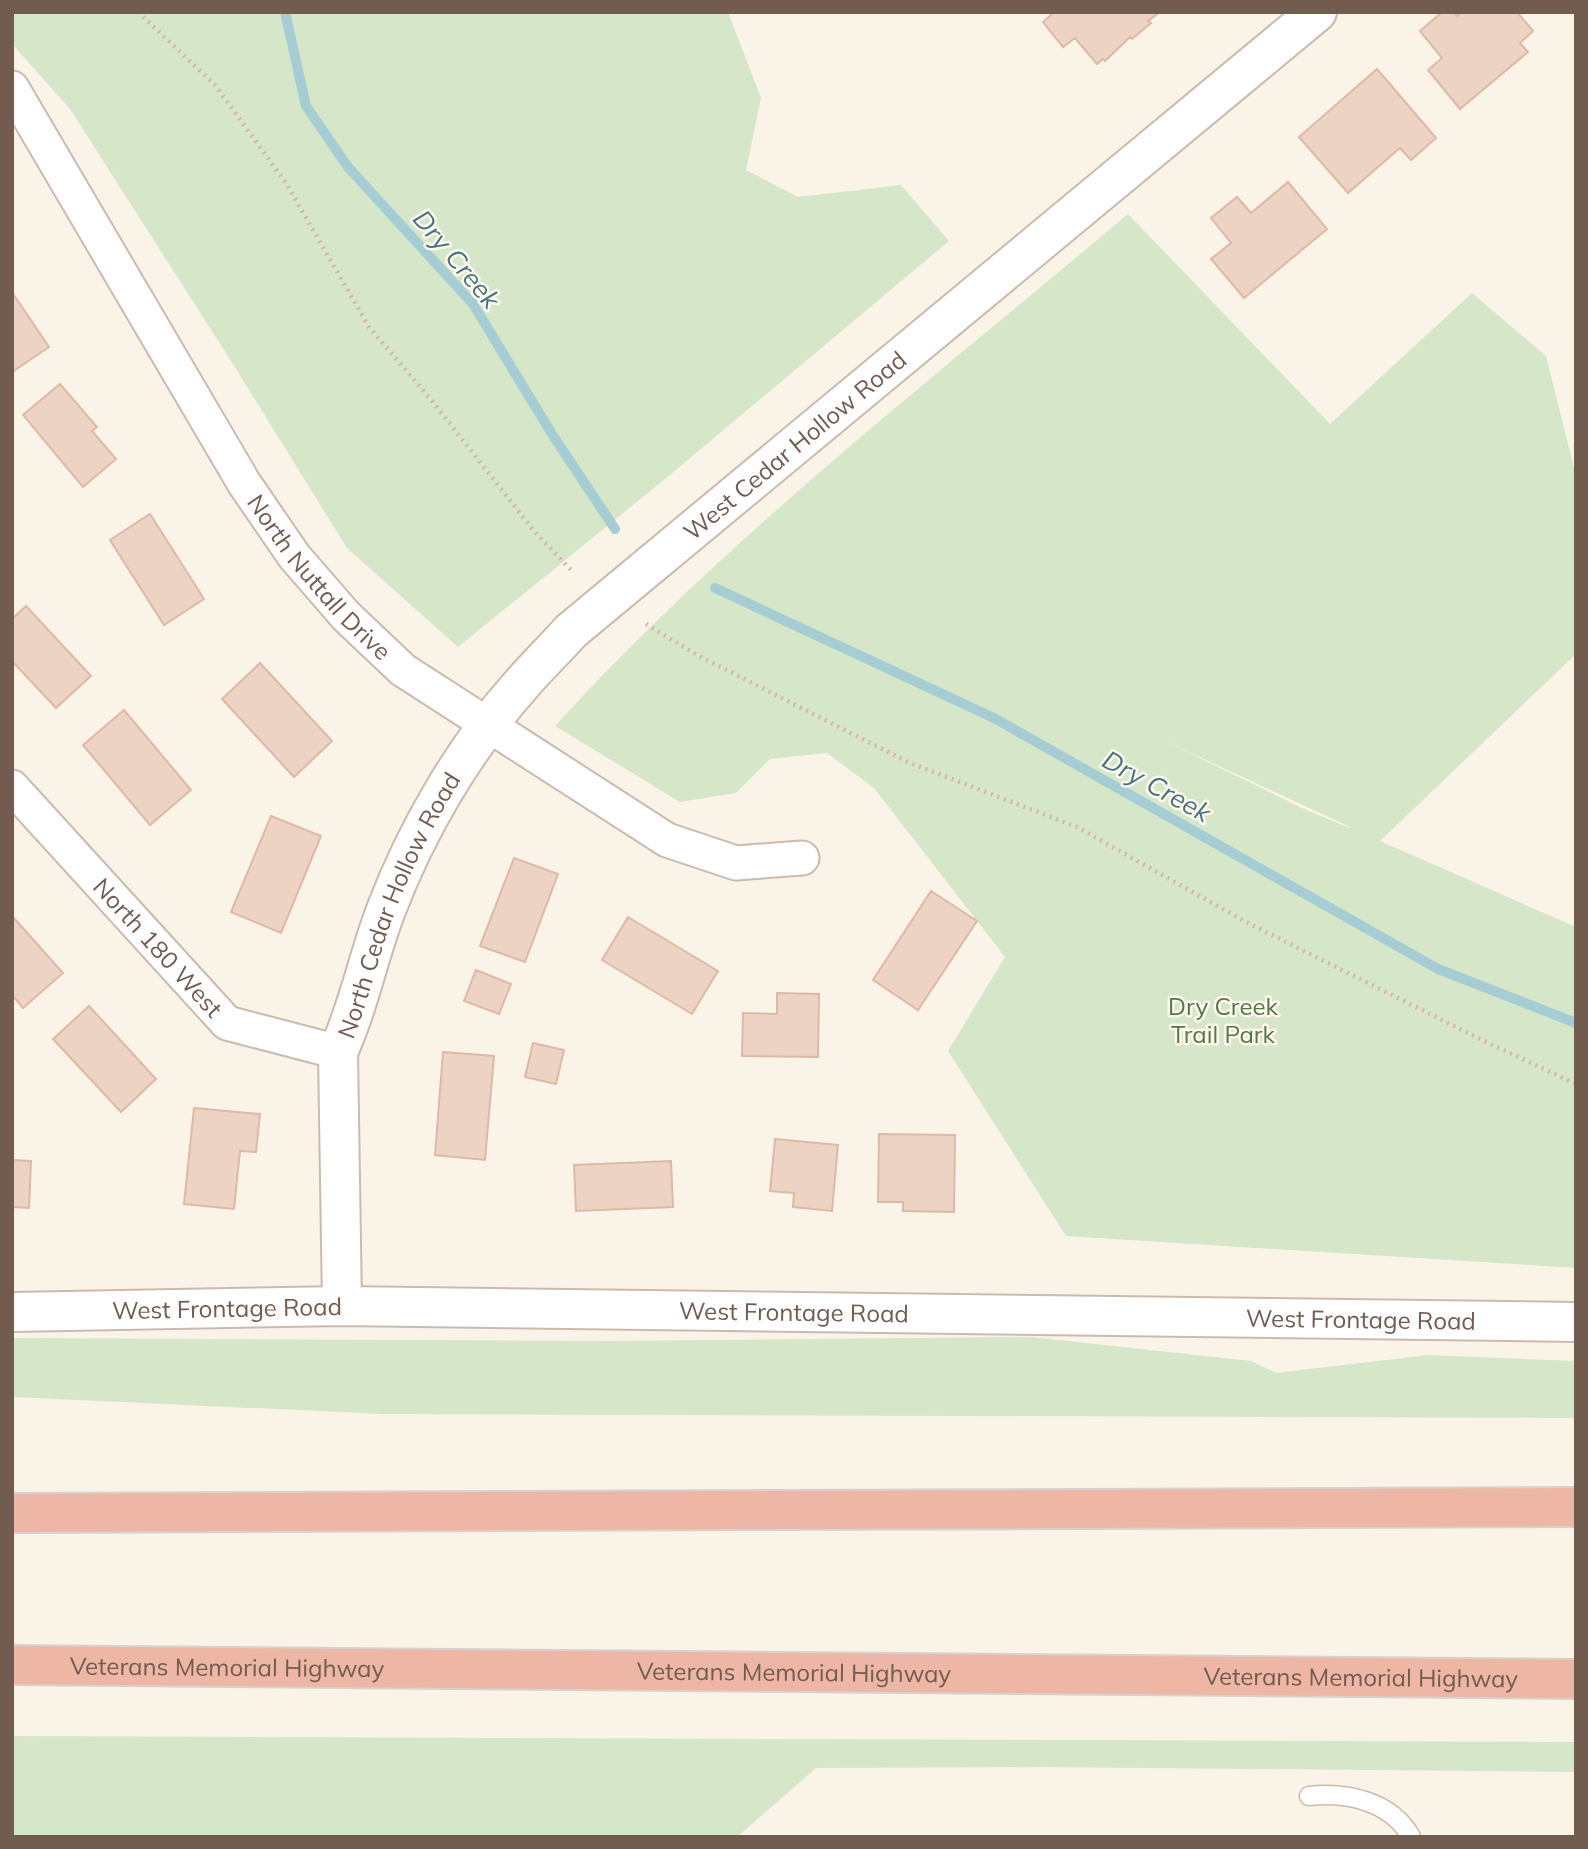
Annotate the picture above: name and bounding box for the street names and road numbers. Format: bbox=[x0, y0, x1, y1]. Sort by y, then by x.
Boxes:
street label: West Cedar Hollow Road bbox=[677, 344, 912, 546]
street label: North Nuttall Drive bbox=[241, 488, 398, 666]
street label: North Cedar Hollow Road bbox=[330, 767, 466, 1042]
street label: North 180 West bbox=[87, 872, 229, 1023]
street label: West Frontage Road bbox=[112, 1291, 342, 1325]
street label: West Frontage Road bbox=[679, 1295, 909, 1328]
street label: West Frontage Road bbox=[1246, 1303, 1476, 1336]
street label: Veterans Memorial Highway bbox=[70, 1651, 385, 1683]
street label: Veterans Memorial Highway bbox=[637, 1656, 952, 1688]
street label: Veterans Memorial Highway bbox=[1204, 1661, 1519, 1693]

